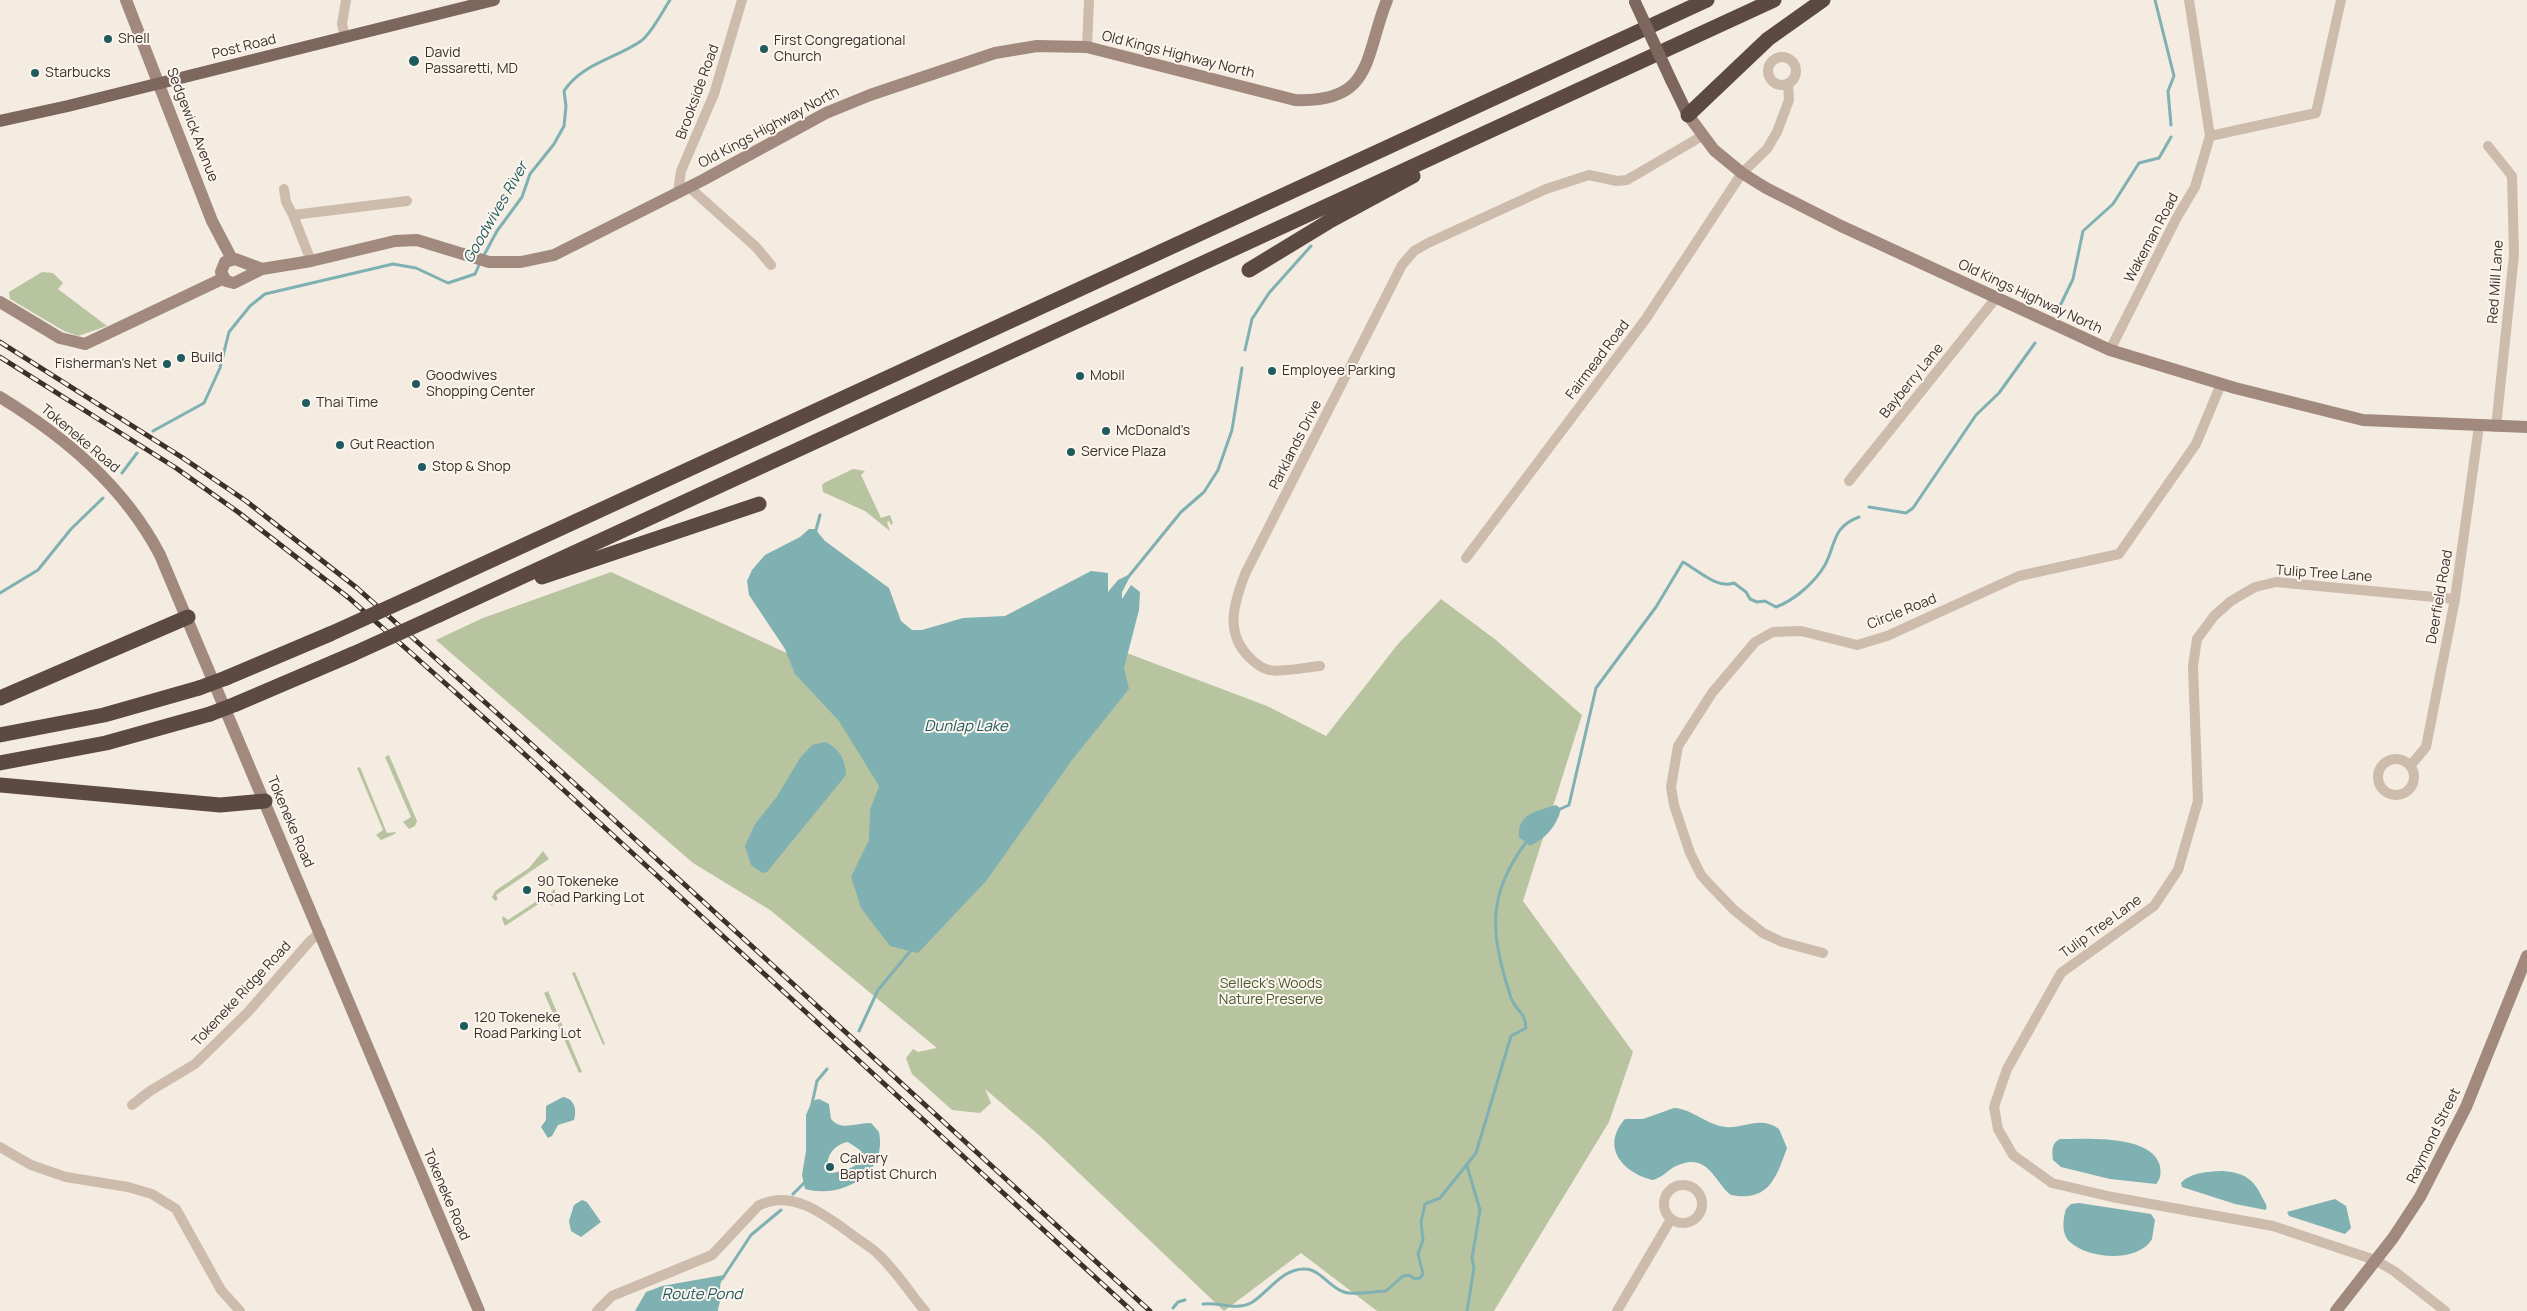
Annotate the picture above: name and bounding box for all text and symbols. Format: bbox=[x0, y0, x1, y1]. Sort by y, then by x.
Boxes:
street label: Old Kings Highway North bbox=[1100, 28, 1256, 82]
place label: Shell bbox=[118, 31, 150, 47]
street label: Post Road bbox=[210, 31, 278, 63]
marker: Shell bbox=[102, 33, 114, 45]
place label: First Congregational Church bbox=[774, 33, 905, 65]
street label: Brookside Road bbox=[673, 42, 723, 142]
marker: First Congregational Church bbox=[758, 43, 770, 55]
place label: David Passaretti, MD bbox=[425, 45, 518, 78]
marker: David Passaretti, MD bbox=[407, 54, 421, 68]
place label: Starbucks bbox=[45, 65, 111, 81]
street label: Sedgewick Avenue bbox=[163, 66, 221, 184]
marker: Starbucks bbox=[29, 67, 41, 79]
street label: Old Kings Highway North bbox=[696, 84, 842, 172]
water label: Goodwives River bbox=[460, 159, 532, 267]
street label: Wakeman Road bbox=[2121, 190, 2183, 286]
street label: Red Mill Lane bbox=[2485, 240, 2507, 324]
street label: Old Kings Highway North bbox=[1955, 256, 2105, 338]
street label: Fairmead Road bbox=[1563, 317, 1633, 403]
street label: Bayberry Lane bbox=[1877, 340, 1947, 422]
place label: Build bbox=[191, 350, 223, 366]
marker: Build bbox=[175, 352, 187, 364]
place label: Fisherman's Net bbox=[55, 356, 157, 372]
marker: Fisherman's Net bbox=[161, 358, 173, 370]
place label: Employee Parking bbox=[1282, 363, 1395, 379]
marker: Employee Parking bbox=[1266, 365, 1278, 377]
place label: Goodwives Shopping Center bbox=[426, 368, 535, 401]
place label: Mobil bbox=[1090, 368, 1125, 384]
marker: Mobil bbox=[1074, 370, 1086, 382]
marker: Goodwives Shopping Center bbox=[410, 378, 422, 390]
place label: Thai Time bbox=[316, 395, 378, 411]
marker: Thai Time bbox=[300, 397, 312, 409]
street label: Parklands Drive bbox=[1266, 397, 1326, 493]
street label: Tokeneke Road bbox=[37, 401, 123, 477]
place label: McDonald's bbox=[1116, 423, 1190, 439]
marker: McDonald's bbox=[1100, 425, 1112, 437]
place label: Gut Reaction bbox=[350, 437, 434, 453]
marker: Gut Reaction bbox=[334, 439, 346, 451]
place label: Service Plaza bbox=[1081, 444, 1166, 460]
marker: Service Plaza bbox=[1065, 446, 1077, 458]
place label: Stop & Shop bbox=[432, 459, 511, 475]
marker: Stop & Shop bbox=[416, 461, 428, 473]
street label: Deerfield Road bbox=[2423, 549, 2457, 645]
street label: Tulip Tree Lane bbox=[2275, 562, 2373, 586]
street label: Circle Road bbox=[1865, 591, 1939, 633]
water label: Dunlap Lake bbox=[924, 718, 1008, 736]
street label: Tokeneke Road bbox=[263, 774, 317, 870]
place label: 90 Tokeneke Road Parking Lot bbox=[537, 874, 645, 906]
marker: 90 Tokeneke Road Parking Lot bbox=[521, 884, 533, 896]
street label: Tulip Tree Lane bbox=[2057, 892, 2145, 962]
street label: Tokeneke Ridge Road bbox=[189, 938, 295, 1050]
park label: Selleck's Woods Nature Preserve bbox=[1219, 976, 1323, 1009]
place label: 120 Tokeneke Road Parking Lot bbox=[474, 1010, 582, 1042]
marker: 120 Tokeneke Road Parking Lot bbox=[458, 1020, 470, 1032]
street label: Raymond Street bbox=[2404, 1086, 2464, 1186]
street label: Tokeneke Road bbox=[419, 1147, 473, 1243]
place label: Calvary Baptist Church bbox=[840, 1151, 937, 1184]
marker: Calvary Baptist Church bbox=[824, 1161, 836, 1173]
water label: Route Pond bbox=[662, 1286, 742, 1304]

